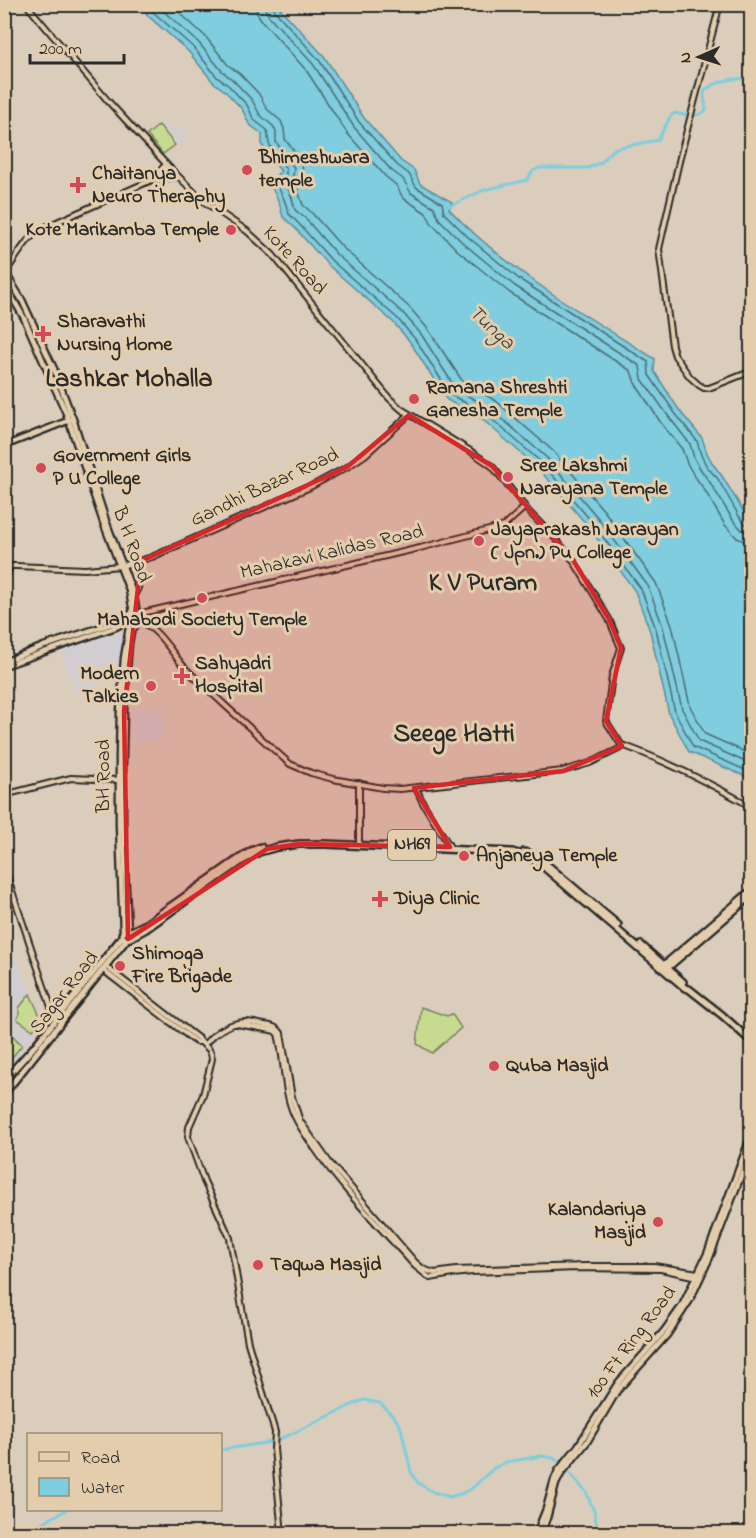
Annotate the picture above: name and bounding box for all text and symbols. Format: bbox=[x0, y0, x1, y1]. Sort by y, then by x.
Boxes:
scale bar bbox=[30, 27, 124, 65]
north arrow bbox=[669, 27, 729, 87]
text: 200 m bbox=[39, 37, 82, 63]
text: N bbox=[674, 51, 698, 64]
place label: Bhimeshwara temple bbox=[258, 144, 370, 196]
place label: Chaitanya Neuro Theraphy bbox=[92, 160, 225, 213]
marker: Bhimeshwara temple bbox=[240, 163, 254, 177]
marker: Chaitanya Neuro Theraphy bbox=[69, 176, 87, 194]
place label: Kote Marikamba Temple bbox=[26, 216, 220, 245]
street label: Kote Road bbox=[255, 220, 333, 302]
marker: Kote Marikamba Temple bbox=[224, 223, 238, 237]
water label: Tunga bbox=[460, 299, 521, 359]
place label: Sharavathi Nursing Home bbox=[57, 308, 173, 361]
marker: Sharavathi Nursing Home bbox=[34, 325, 52, 343]
district label: Lashkar Mohalla bbox=[46, 361, 212, 399]
place label: Ramana Shreshti Ganesha Temple bbox=[426, 374, 568, 426]
marker: Ramana Shreshti Ganesha Temple bbox=[407, 392, 421, 406]
street label: Gandhi Bazar Road bbox=[186, 441, 344, 535]
place label: Government Girls P U College bbox=[53, 442, 191, 495]
place label: Sree Lakshmi Narayana Temple bbox=[520, 452, 668, 505]
marker: Government Girls P U College bbox=[34, 461, 48, 475]
marker: Sree Lakshmi Narayana Temple bbox=[501, 470, 515, 484]
street label: B H Road bbox=[104, 502, 158, 587]
place label: Jayaprakash Narayan ( Jpn.) Pu College bbox=[491, 516, 679, 569]
street label: Mahakavi Kalidas Road bbox=[237, 518, 427, 588]
marker: Jayaprakash Narayan ( Jpn.) Pu College bbox=[472, 534, 486, 548]
district label: K V Puram bbox=[429, 565, 537, 603]
marker: Mahabodi Society Temple bbox=[195, 591, 209, 605]
place label: Mahabodi Society Temple bbox=[97, 606, 308, 636]
place label: Sahyadri Hospital bbox=[195, 650, 271, 702]
place label: Modern Talkies bbox=[80, 660, 139, 712]
marker: Sahyadri Hospital bbox=[173, 667, 191, 685]
marker: Modern Talkies bbox=[144, 679, 158, 693]
district label: Seege Hatti bbox=[393, 716, 515, 755]
street label: BH Road bbox=[90, 739, 119, 814]
road number: NH69 bbox=[388, 830, 436, 860]
place label: Anjaneya Temple bbox=[476, 842, 618, 872]
marker: Anjaneya Temple bbox=[457, 849, 471, 863]
place label: Diya Clinic bbox=[393, 885, 481, 915]
marker: Diya Clinic bbox=[371, 890, 389, 908]
place label: Shimoga Fire Brigade bbox=[131, 940, 233, 993]
street label: Sagar Road bbox=[23, 945, 107, 1041]
marker: Shimoga Fire Brigade bbox=[113, 959, 127, 973]
place label: Quba Masjid bbox=[506, 1052, 609, 1081]
marker: Quba Masjid bbox=[487, 1059, 501, 1073]
place label: Kalandariya Masjid bbox=[548, 1196, 647, 1248]
marker: Kalandariya Masjid bbox=[651, 1215, 665, 1229]
place label: Taqwa Masjid bbox=[270, 1251, 382, 1280]
marker: Taqwa Masjid bbox=[251, 1258, 265, 1272]
street label: 100 Ft Ring Road bbox=[580, 1280, 685, 1406]
legend bbox=[27, 1433, 222, 1511]
text: Road bbox=[81, 1446, 120, 1472]
text: Water bbox=[81, 1476, 125, 1502]

